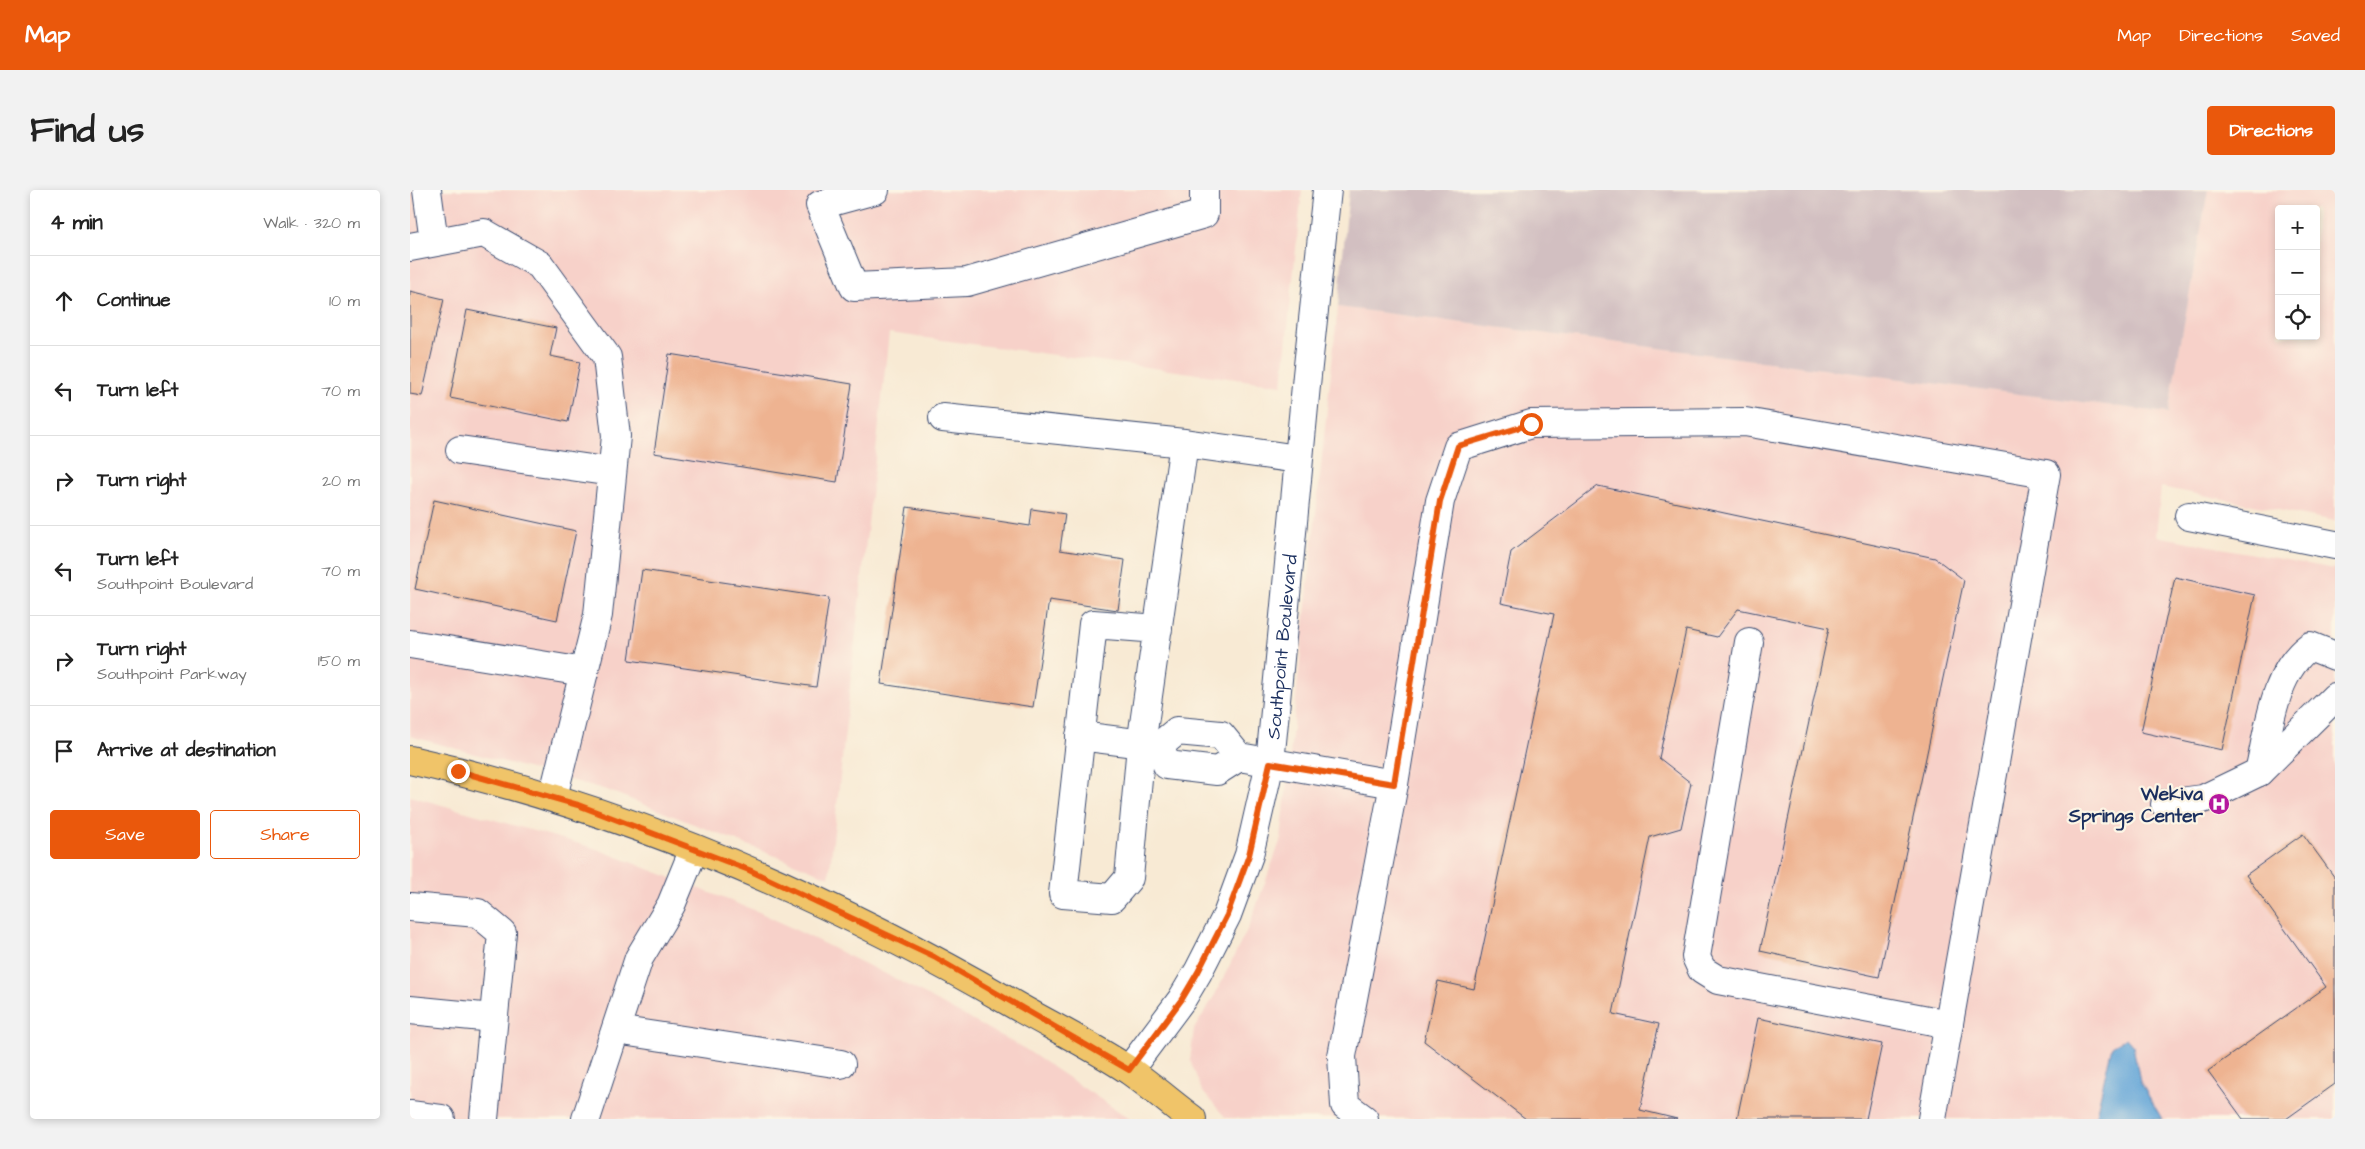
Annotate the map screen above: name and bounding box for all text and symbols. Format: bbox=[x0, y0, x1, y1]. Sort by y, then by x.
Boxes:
text: Map bbox=[25, 18, 70, 52]
text: Map bbox=[2117, 23, 2151, 48]
text: Directions bbox=[2179, 23, 2263, 48]
text: Saved bbox=[2291, 23, 2340, 48]
text: Find us bbox=[30, 106, 144, 155]
button: Directions bbox=[2207, 106, 2335, 155]
map controls bbox=[2275, 205, 2320, 340]
button: + bbox=[2275, 205, 2320, 250]
text: 4 min bbox=[50, 208, 103, 237]
text: Walk · 320 m bbox=[263, 212, 360, 234]
button: − bbox=[2275, 250, 2320, 295]
icon: ahead bbox=[50, 287, 78, 315]
text: Continue bbox=[97, 287, 171, 314]
text: 10 m bbox=[329, 290, 360, 312]
button: locate bbox=[2275, 295, 2320, 340]
icon: left bbox=[50, 377, 78, 405]
text: Turn left bbox=[97, 377, 178, 404]
text: 70 m bbox=[321, 380, 360, 402]
route start bbox=[1520, 413, 1543, 436]
icon: right bbox=[50, 467, 78, 495]
text: Turn right bbox=[97, 467, 186, 494]
text: 20 m bbox=[322, 470, 360, 492]
text: Turn left bbox=[97, 546, 178, 573]
street label: Southpoint Boulevard bbox=[1260, 553, 1305, 741]
icon: left bbox=[50, 557, 78, 585]
text: 70 m bbox=[321, 560, 360, 582]
text: Southpoint Boulevard bbox=[97, 573, 253, 595]
text: Turn right bbox=[97, 636, 186, 663]
icon: right bbox=[50, 647, 78, 675]
text: 150 m bbox=[318, 650, 360, 672]
text: Southpoint Parkway bbox=[97, 663, 247, 685]
icon: arrive bbox=[50, 737, 78, 765]
text: Arrive at destination bbox=[97, 737, 276, 764]
route end bbox=[447, 760, 470, 783]
place label: Wekiva Springs Center bbox=[2068, 781, 2204, 831]
hospital icon: Wekiva Springs Center bbox=[2207, 792, 2231, 816]
button: Save bbox=[50, 810, 200, 859]
button: Share bbox=[210, 810, 360, 859]

